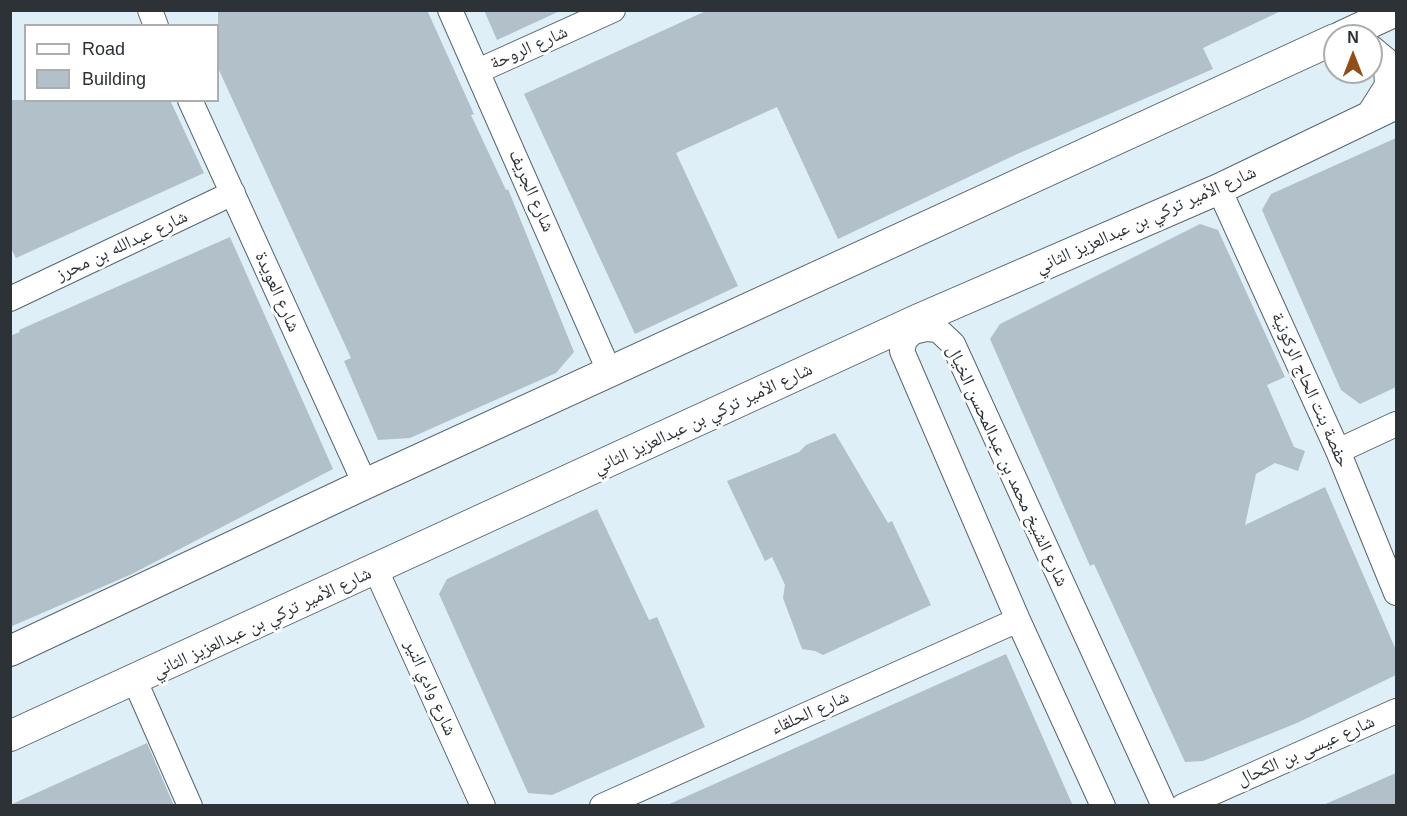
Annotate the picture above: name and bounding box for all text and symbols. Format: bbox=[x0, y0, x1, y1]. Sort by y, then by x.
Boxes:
street label: شارع الروحة bbox=[487, 21, 571, 75]
legend bbox=[24, 24, 219, 102]
north arrow bbox=[1323, 24, 1383, 84]
text: N bbox=[1347, 29, 1359, 46]
text: Road bbox=[82, 39, 125, 59]
text: Building bbox=[82, 69, 146, 89]
street label: شارع الجريف bbox=[503, 147, 559, 235]
street label: شارع الأمير تركي بن عبدالعزيز الثاني bbox=[1032, 161, 1260, 279]
street label: شارع عبدالله بن محرز bbox=[53, 206, 191, 286]
street label: شارع العويدة bbox=[250, 249, 304, 335]
street label: حفصة بنت الحاج الركونية bbox=[1266, 309, 1354, 471]
street label: شارع الشيخ محمد بن عبدالمحسن الخيال bbox=[941, 342, 1073, 590]
street label: شارع الأمير تركي بن عبدالعزيز الثاني bbox=[590, 359, 816, 479]
street label: شارع الأمير تركي بن عبدالعزيز الثاني bbox=[149, 563, 375, 683]
street label: شارع وادي النير bbox=[399, 637, 461, 739]
street label: شارع الحلقاء bbox=[768, 686, 852, 740]
street label: شارع عيسى بن الكحال bbox=[1234, 711, 1378, 791]

